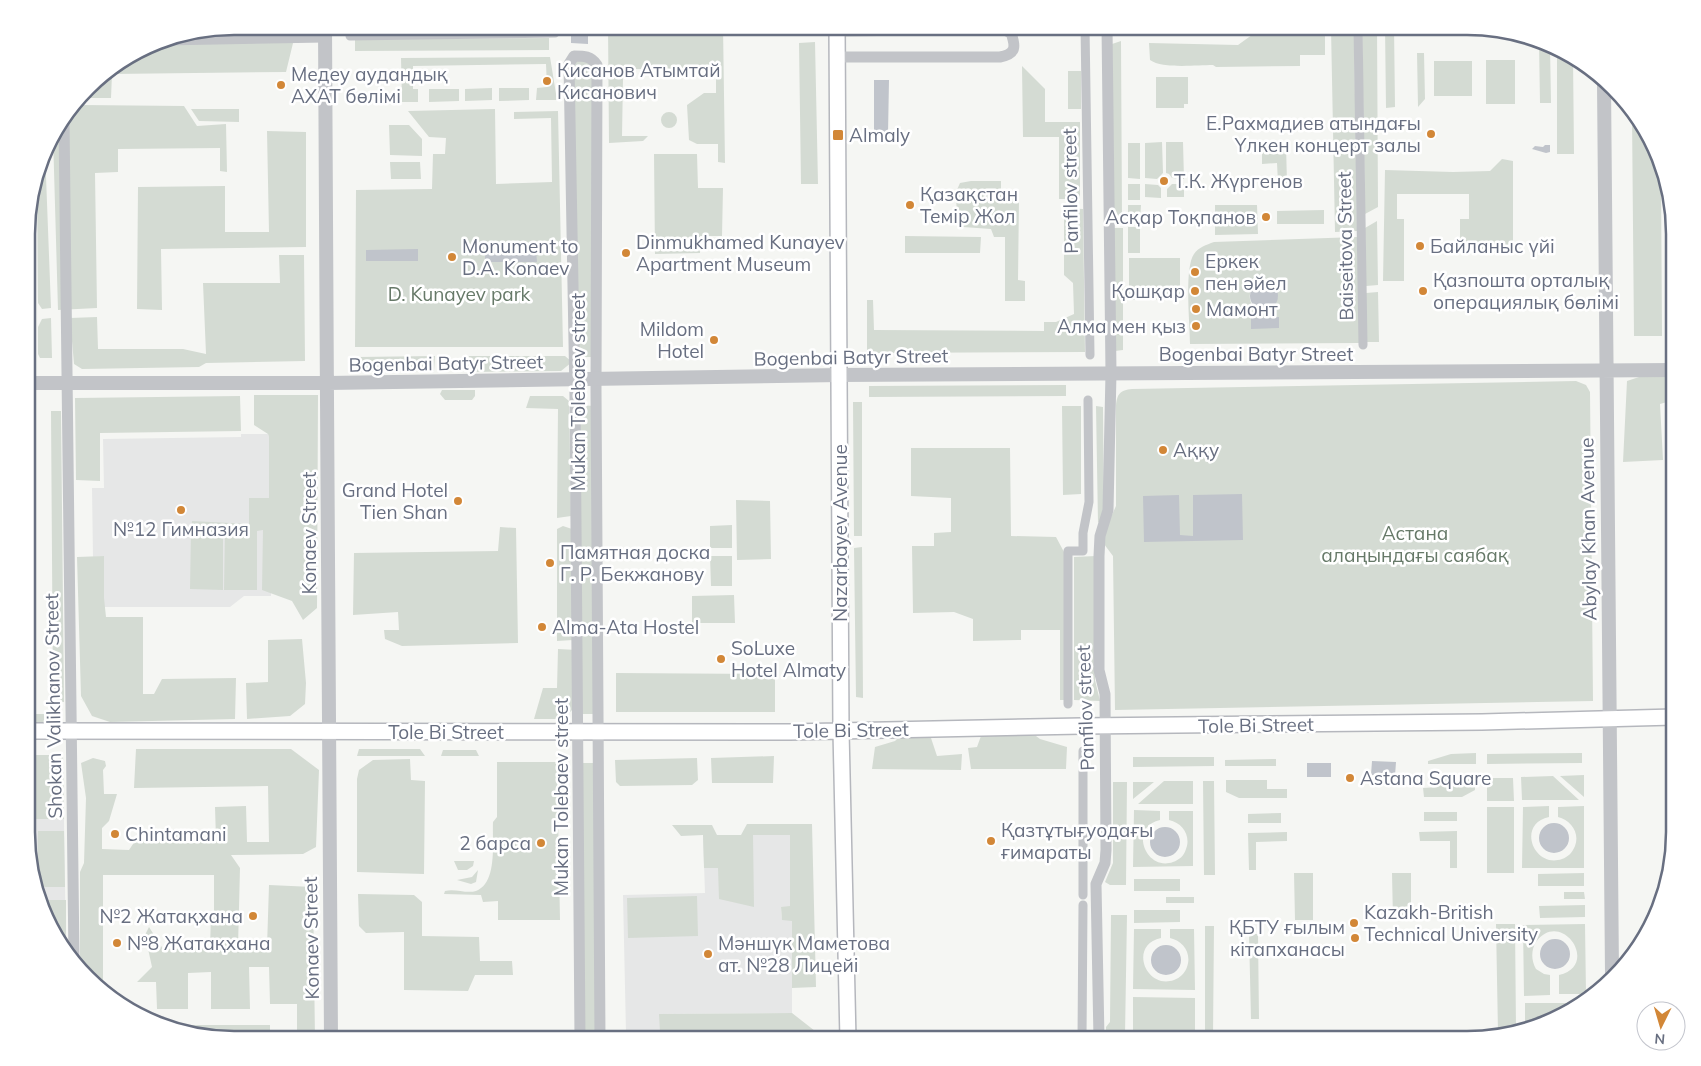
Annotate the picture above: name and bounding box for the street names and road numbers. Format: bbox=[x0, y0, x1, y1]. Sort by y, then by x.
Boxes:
street label: Panfilov street bbox=[1057, 128, 1083, 254]
street label: Baiseitova Street bbox=[1332, 171, 1358, 321]
street label: Mukan Tolebaev street bbox=[566, 292, 590, 491]
street label: Bogenbai Batyr Street bbox=[1159, 342, 1354, 366]
street label: Bogenbai Batyr Street bbox=[754, 343, 949, 371]
street label: Bogenbai Batyr Street bbox=[349, 349, 544, 377]
street label: Abylay Khan Avenue bbox=[1574, 437, 1602, 621]
street label: Nazarbayev Avenue bbox=[828, 444, 852, 622]
street label: Konaev Street bbox=[297, 471, 321, 595]
street label: Shokan Valikhanov Street bbox=[39, 593, 67, 819]
street label: Panfilov street bbox=[1071, 644, 1099, 771]
street label: Mukan Tolebaev street bbox=[549, 697, 573, 896]
street label: Tole Bi Street bbox=[1198, 712, 1314, 738]
street label: Tole Bi Street bbox=[793, 717, 909, 743]
street label: Tole Bi Street bbox=[388, 720, 504, 744]
street label: Konaev Street bbox=[298, 876, 324, 1000]

